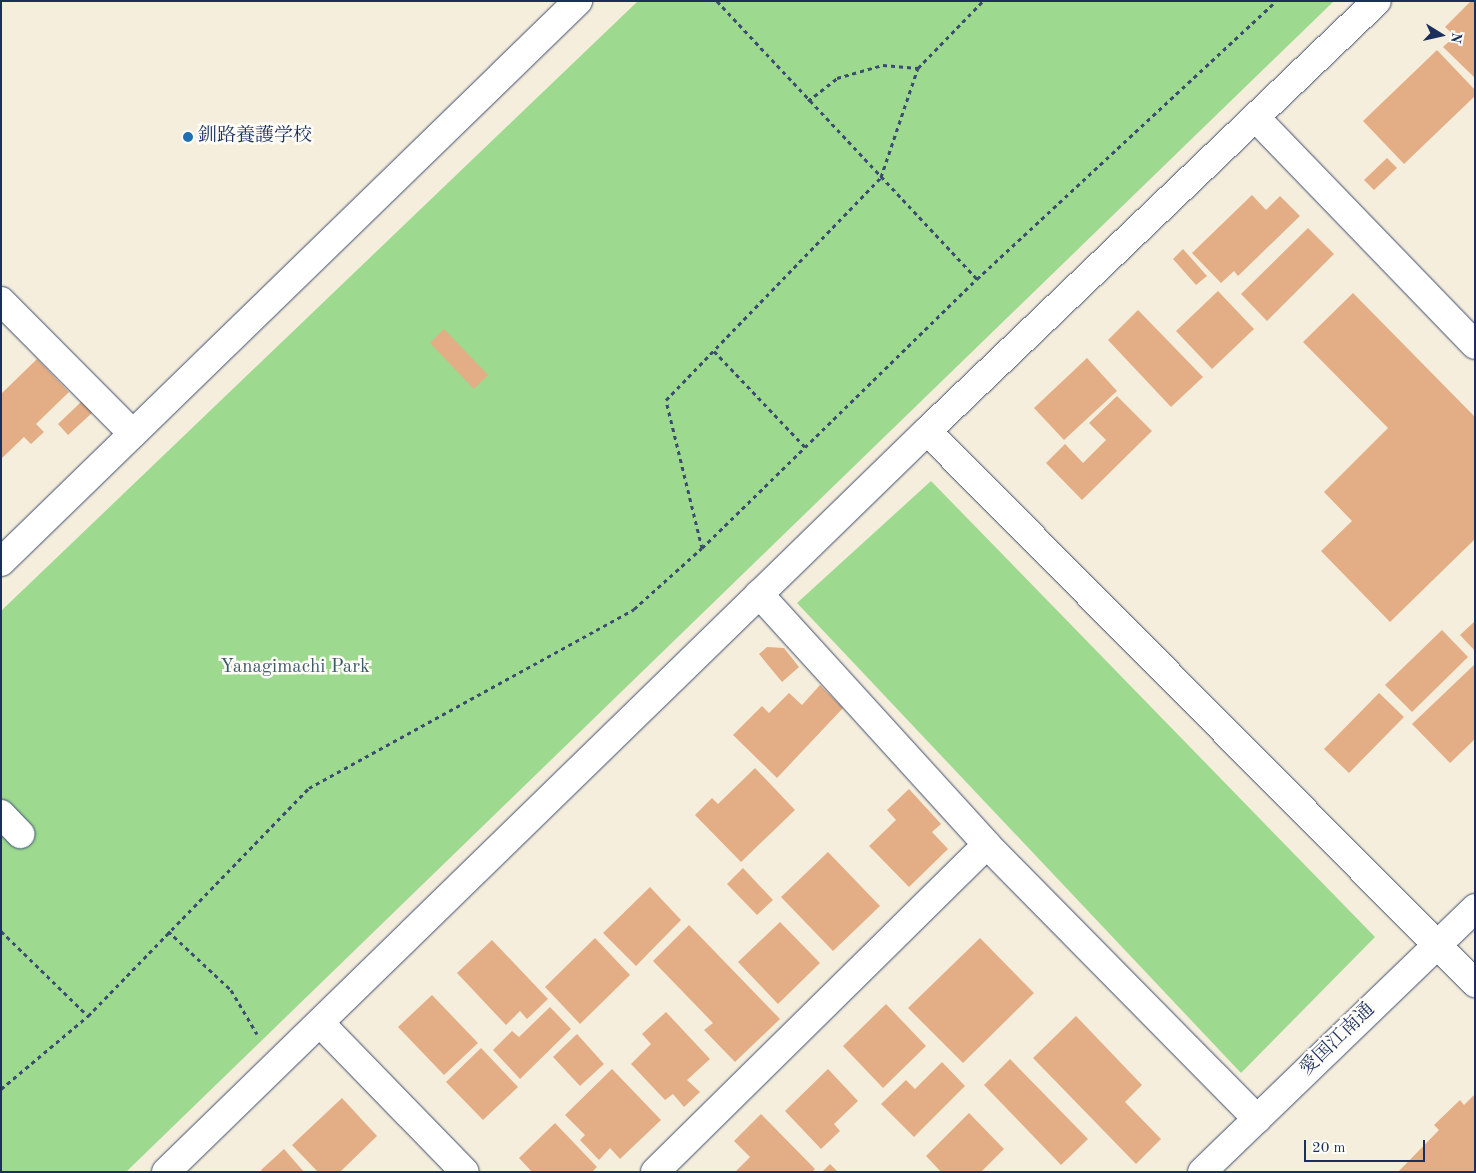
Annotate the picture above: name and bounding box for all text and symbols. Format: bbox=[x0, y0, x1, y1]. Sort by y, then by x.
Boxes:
north arrow bbox=[1416, 10, 1466, 60]
text: N bbox=[1448, 31, 1464, 44]
place label: 釧路養護学校 bbox=[198, 126, 312, 148]
marker: 釧路養護学校 bbox=[182, 131, 194, 143]
park label: Yanagimachi Park bbox=[220, 657, 370, 679]
street label: 愛国江南通 bbox=[1296, 999, 1380, 1081]
scale bar bbox=[1306, 1130, 1427, 1162]
text: 20 m bbox=[1312, 1141, 1346, 1156]

